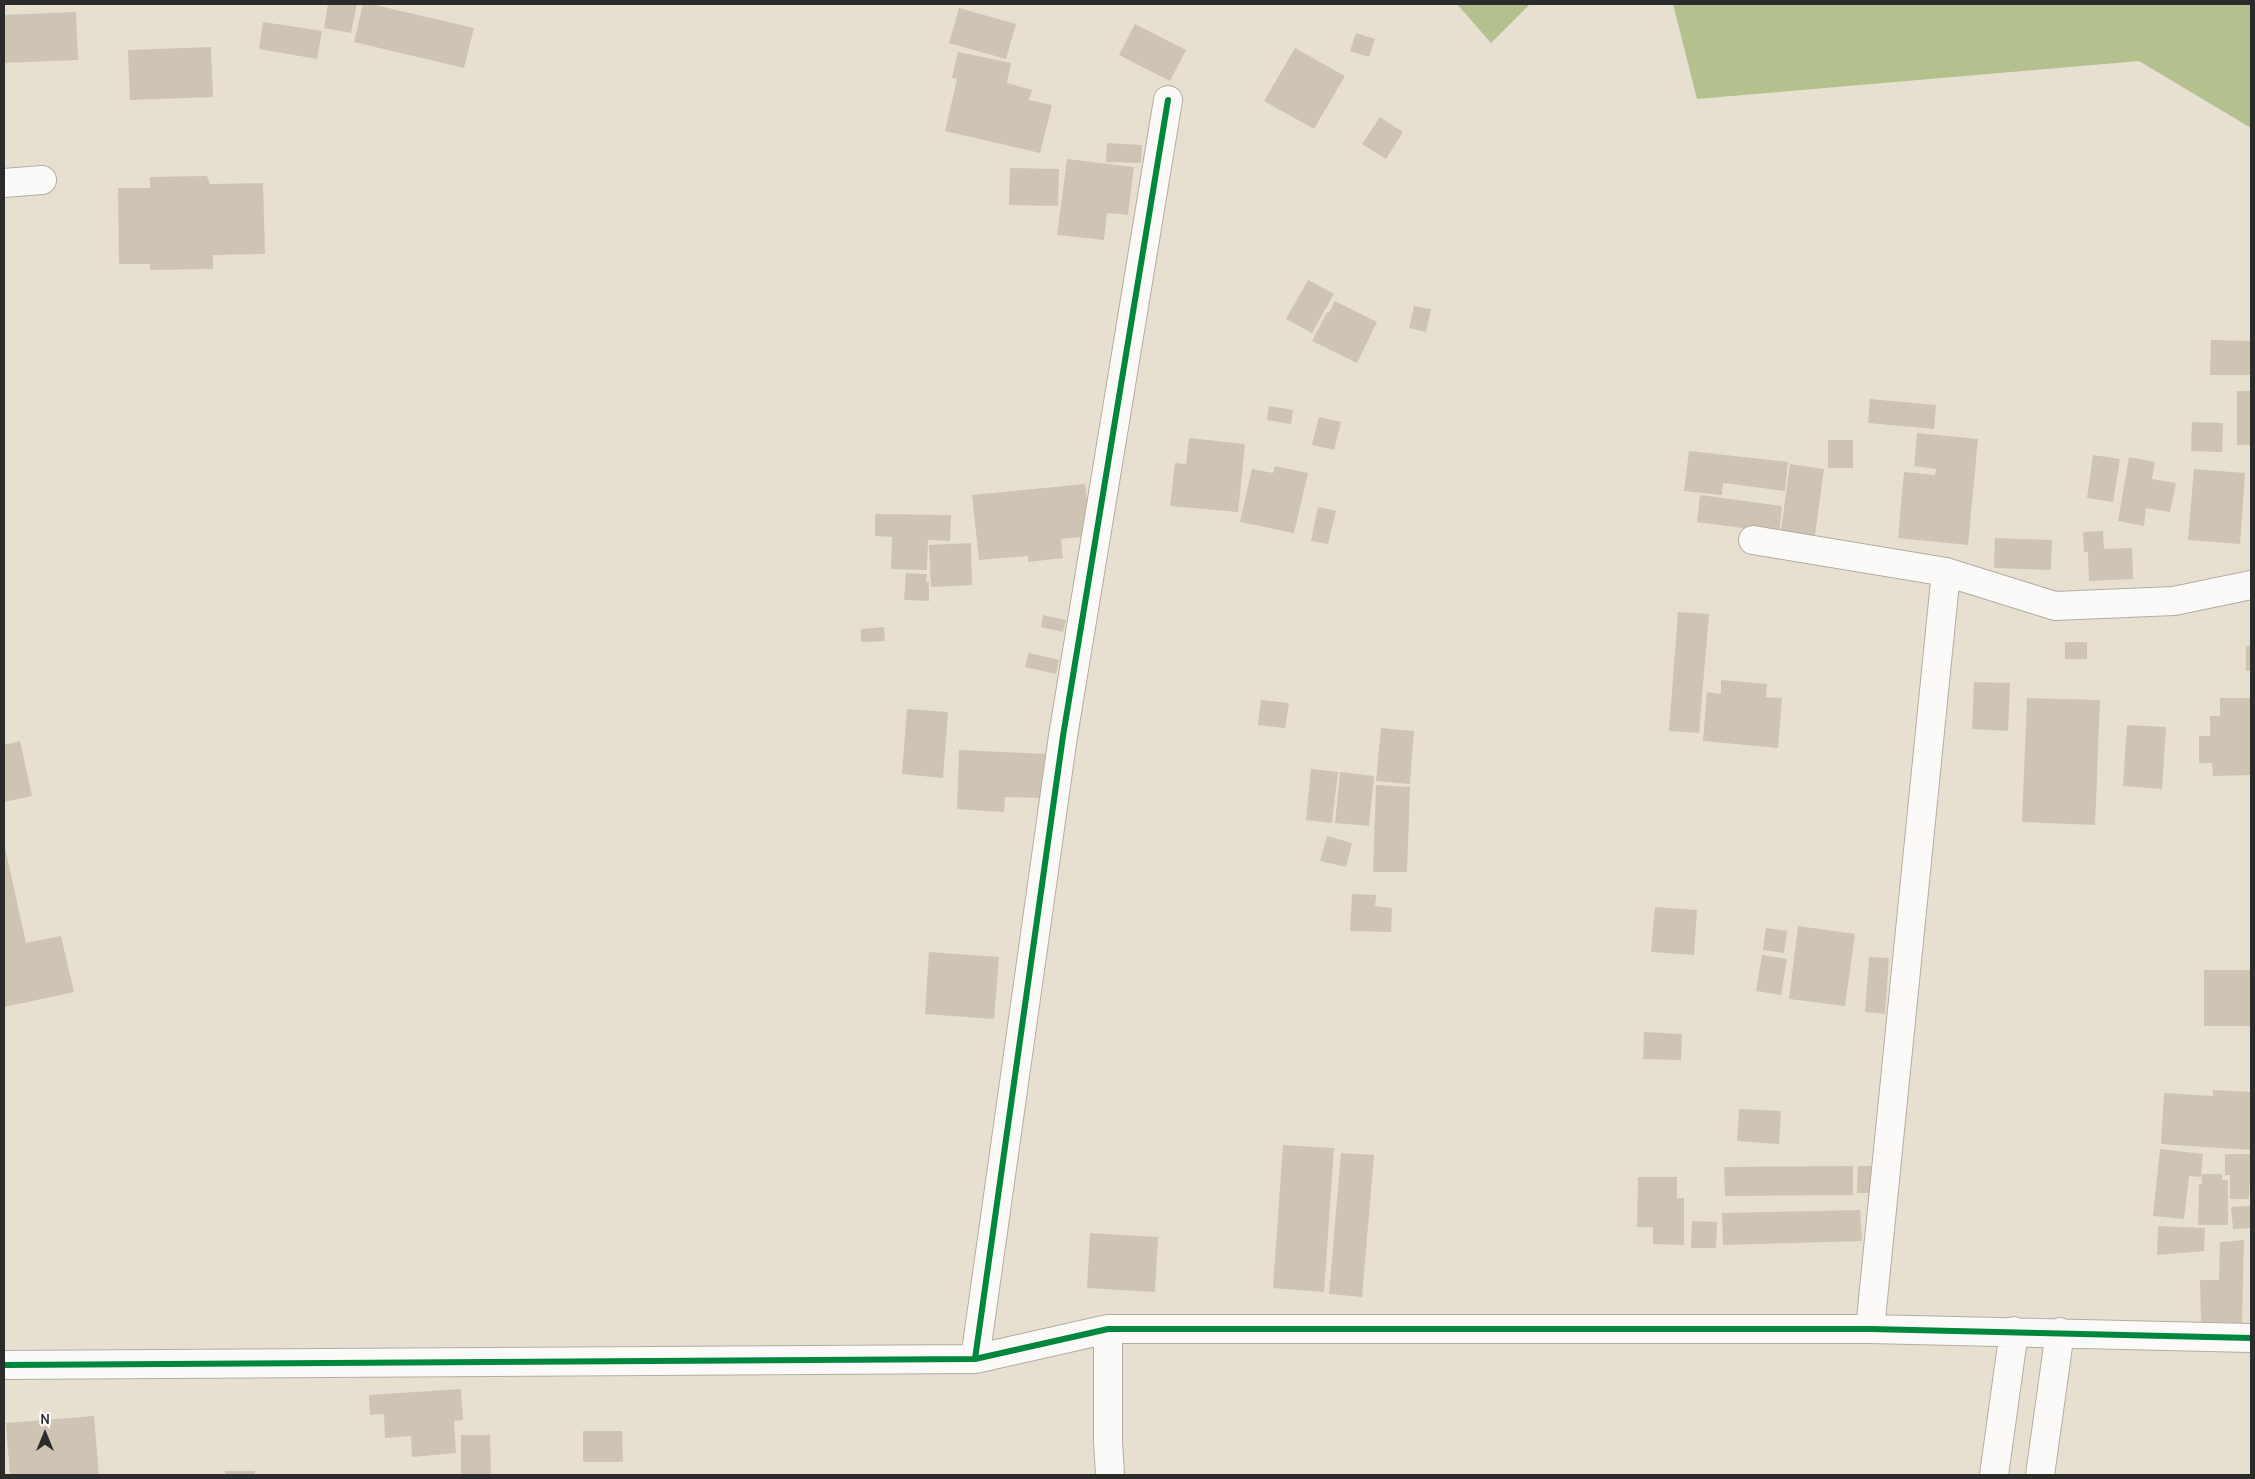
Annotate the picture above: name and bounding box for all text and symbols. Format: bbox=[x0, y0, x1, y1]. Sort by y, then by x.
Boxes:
north arrow bbox=[20, 1409, 70, 1459]
text: N bbox=[40, 1410, 50, 1428]

